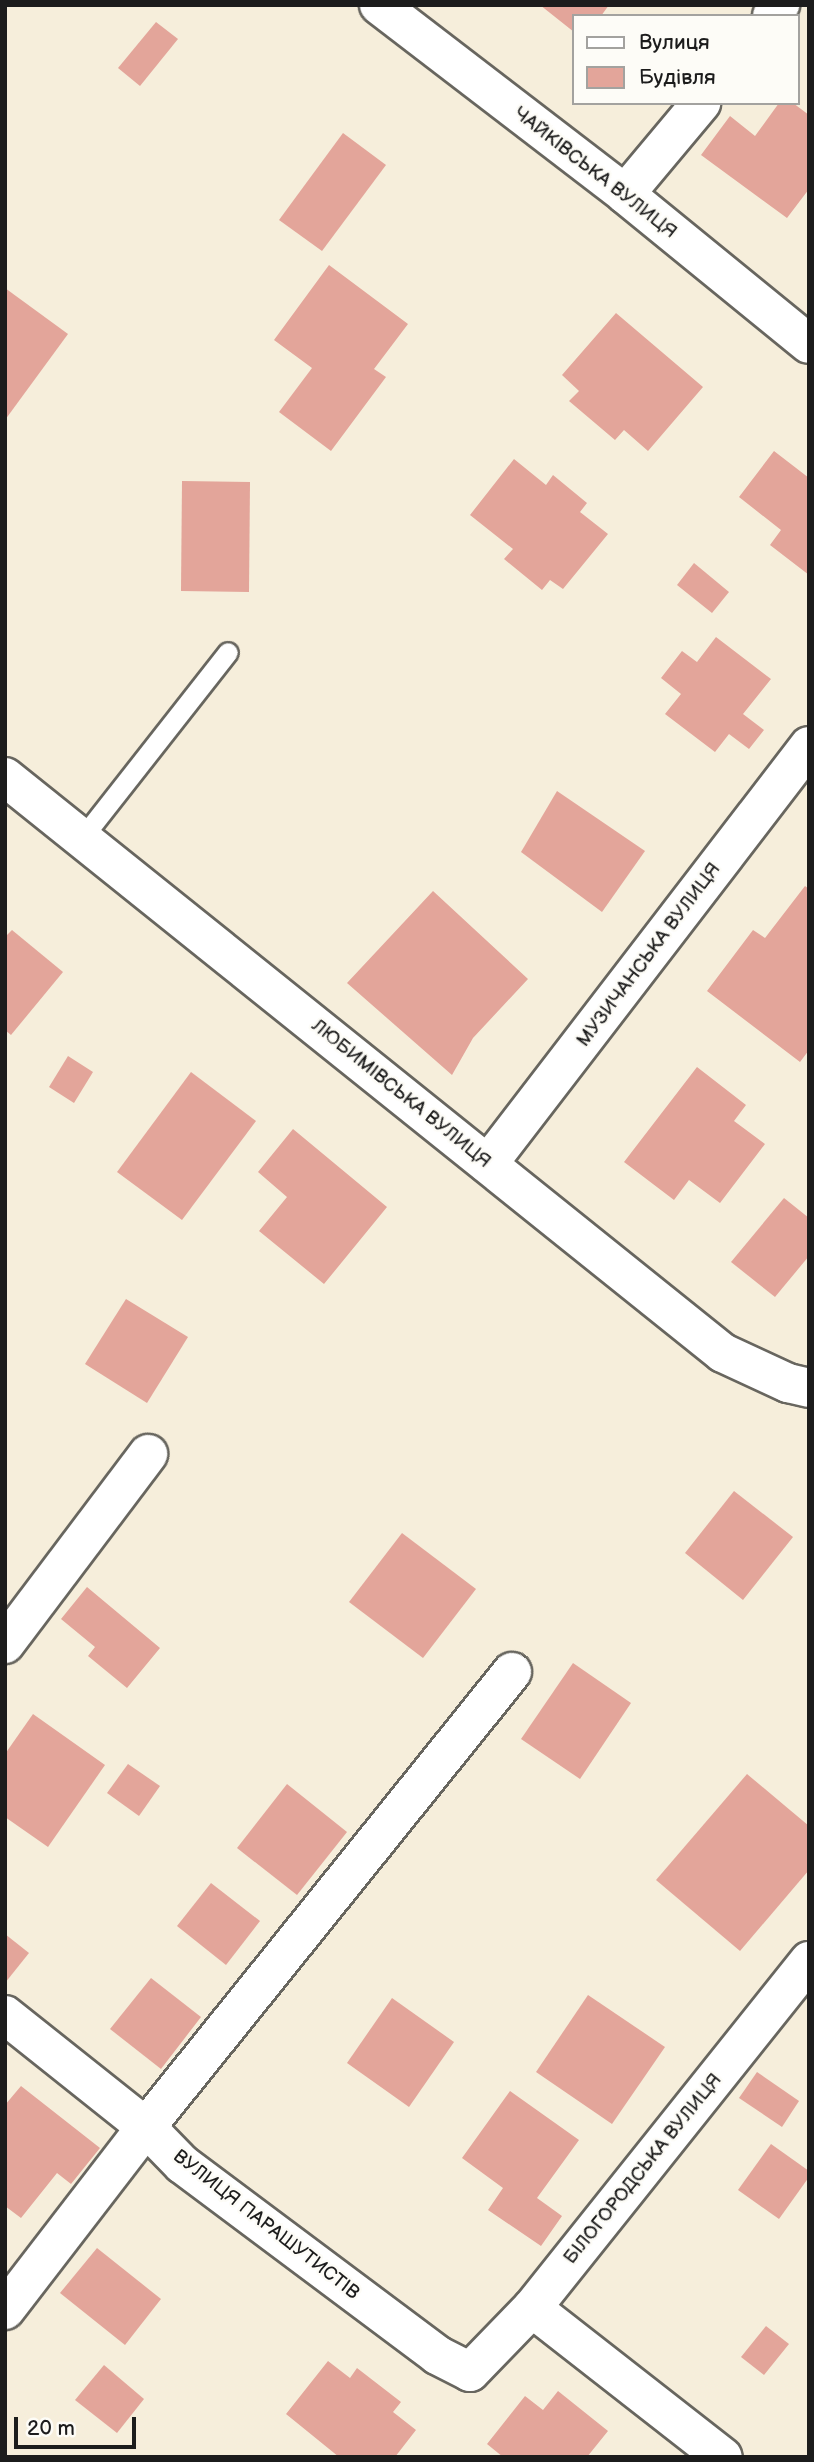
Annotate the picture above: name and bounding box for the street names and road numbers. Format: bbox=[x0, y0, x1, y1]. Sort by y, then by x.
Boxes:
street label: ЧАЙКІВСЬКА ВУЛИЦЯ bbox=[509, 102, 681, 244]
street label: МУЗИЧАНСЬКА ВУЛИЦЯ bbox=[572, 858, 726, 1052]
street label: ЛЮБИМІВСЬКА ВУЛИЦЯ bbox=[307, 1015, 495, 1173]
street label: БІЛОГОРОДСЬКА ВУЛИЦЯ bbox=[559, 2069, 727, 2269]
street label: ВУЛИЦЯ ПАРАШУТИСТІВ bbox=[168, 2145, 364, 2305]

